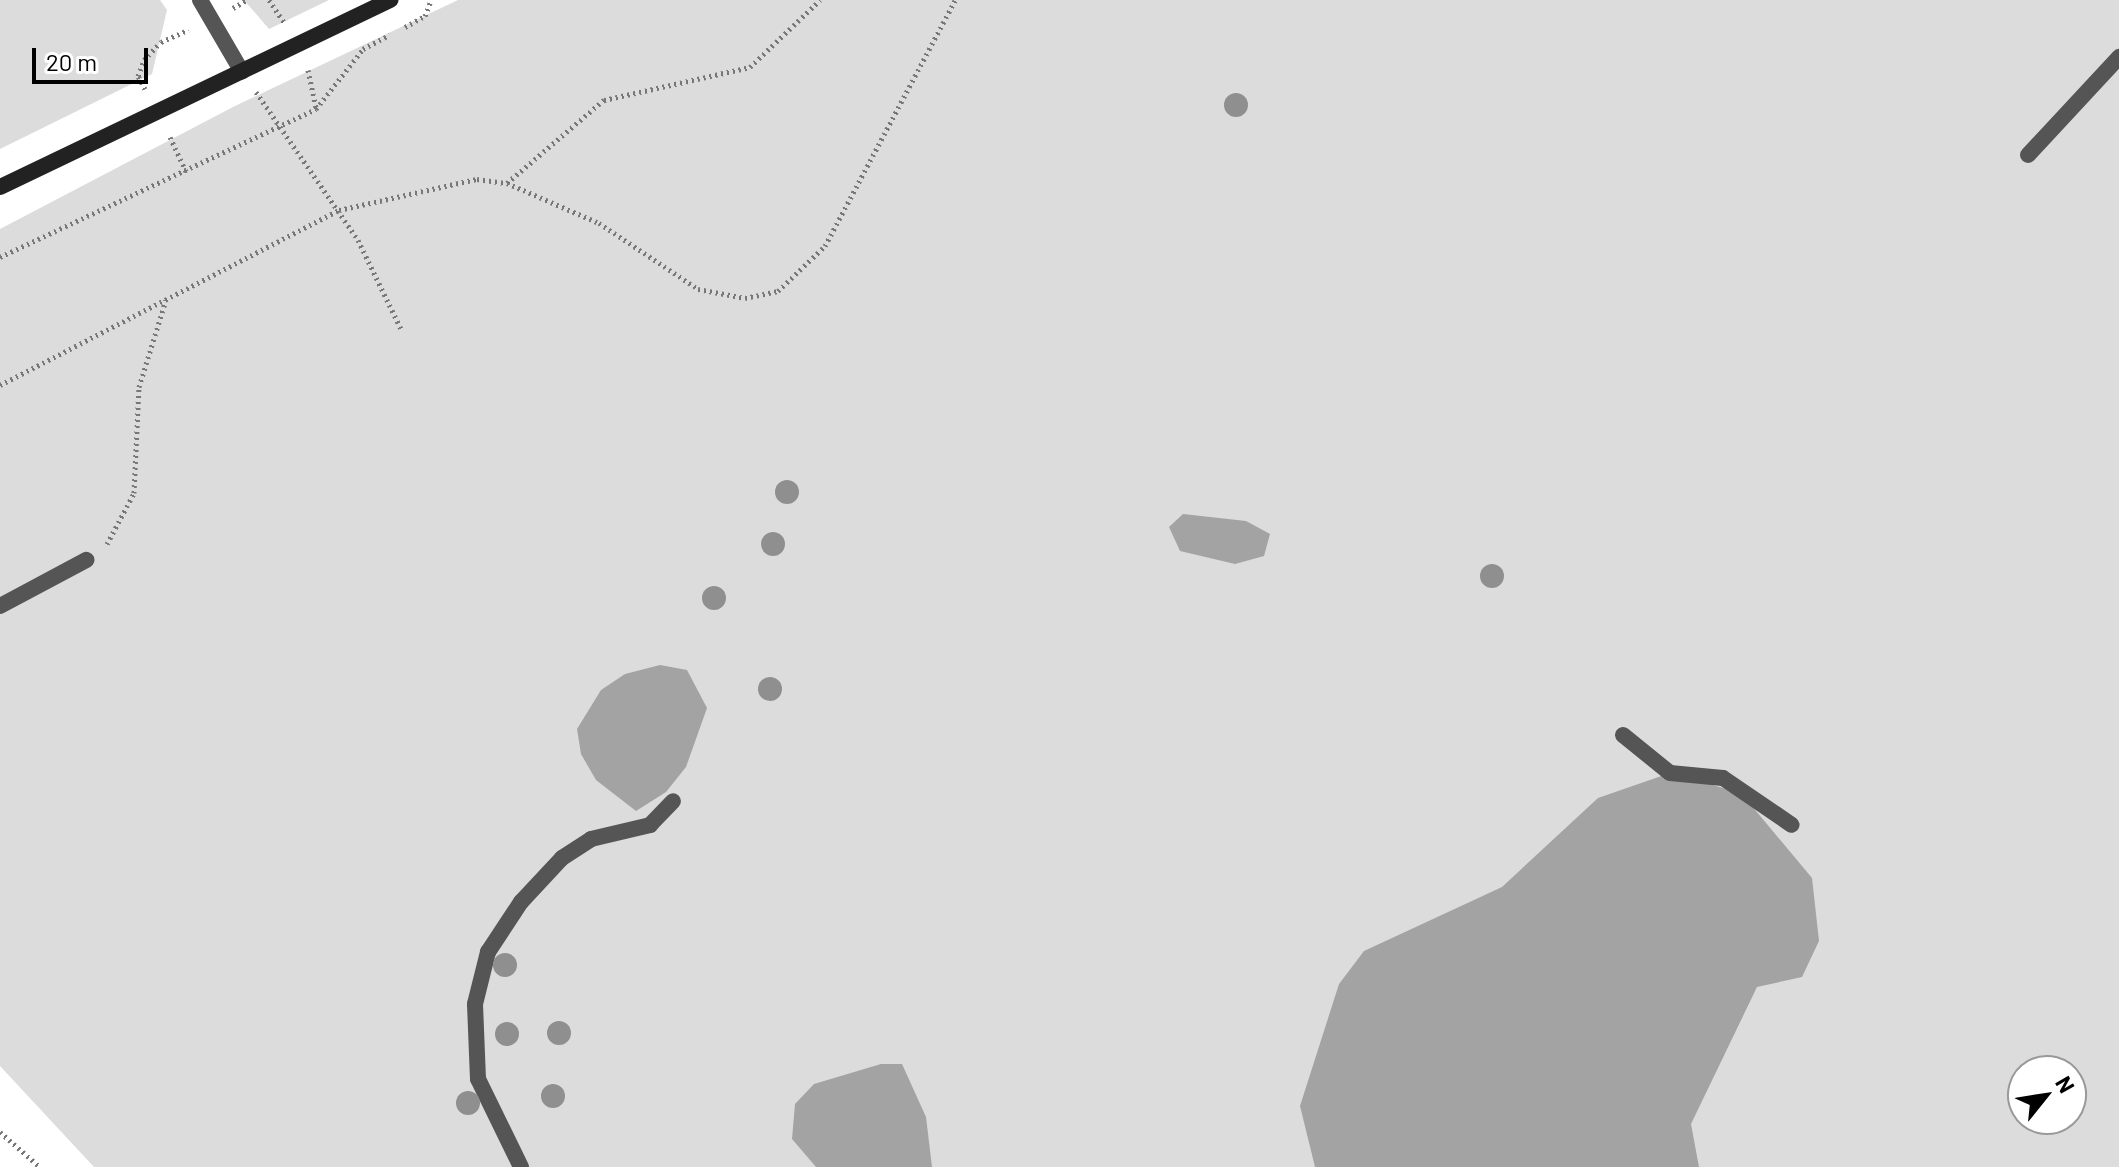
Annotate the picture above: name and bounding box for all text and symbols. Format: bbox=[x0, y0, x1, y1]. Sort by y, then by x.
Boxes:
scale bar bbox=[36, 32, 152, 82]
text: 20 m bbox=[46, 47, 97, 76]
north arrow bbox=[2007, 1055, 2087, 1135]
text: N bbox=[2051, 1071, 2081, 1097]

